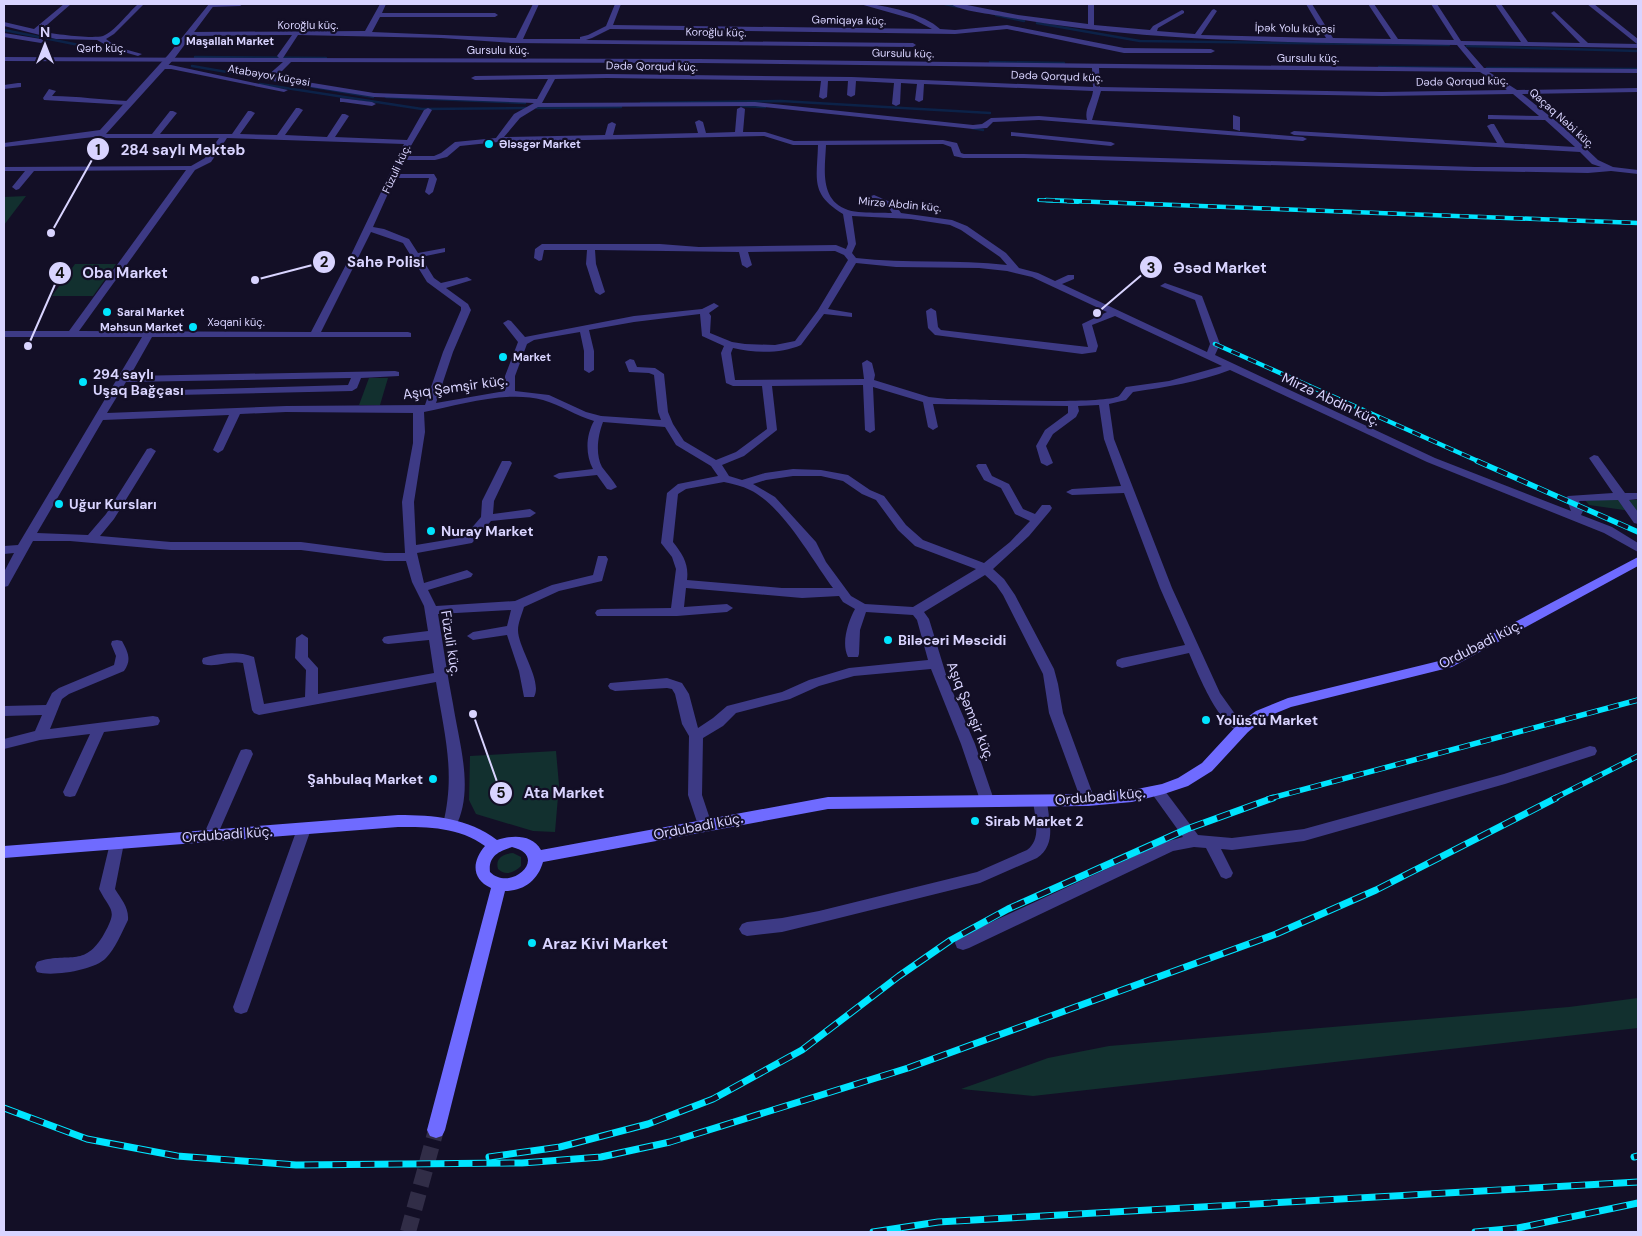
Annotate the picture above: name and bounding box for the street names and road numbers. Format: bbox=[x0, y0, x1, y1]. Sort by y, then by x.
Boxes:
street label: Gəmiqaya küç. bbox=[812, 12, 886, 28]
street label: Koroğlu küç. bbox=[278, 18, 338, 32]
street label: İpək Yolu küçəsi bbox=[1255, 20, 1335, 36]
street label: Koroğlu küç. bbox=[685, 24, 747, 40]
street label: Qərb küç. bbox=[77, 41, 125, 55]
street label: Gursulu küç. bbox=[467, 43, 529, 57]
street label: Gursulu küç. bbox=[872, 45, 934, 61]
street label: Gursulu küç. bbox=[1277, 51, 1339, 65]
street label: Dədə Qorqud küç. bbox=[606, 58, 698, 74]
street label: Atabəyov küçəsi bbox=[227, 61, 311, 89]
street label: Dədə Qorqud küç. bbox=[1011, 67, 1103, 85]
street label: Dədə Qorqud küç. bbox=[1416, 73, 1508, 89]
street label: Qaçaq Nəbi küç. bbox=[1526, 85, 1598, 151]
street label: Füzuli küç. bbox=[379, 143, 413, 195]
street label: Mirzə Abdin küç. bbox=[858, 193, 942, 215]
street label: Xəqani küç. bbox=[207, 315, 265, 329]
street label: Mirzə Abdin küç. bbox=[1279, 368, 1383, 430]
street label: Aşıq Şəmşir küç. bbox=[401, 371, 509, 403]
street label: Füzuli küç. bbox=[437, 609, 465, 677]
street label: Ordubadi küç. bbox=[1436, 615, 1525, 673]
street label: Aşıq Şəmşir küç. bbox=[943, 659, 999, 764]
street label: Ordubadi küç. bbox=[1054, 783, 1146, 809]
street label: Ordubadi küç. bbox=[652, 808, 744, 843]
street label: Ordubadi küç. bbox=[181, 822, 273, 846]

